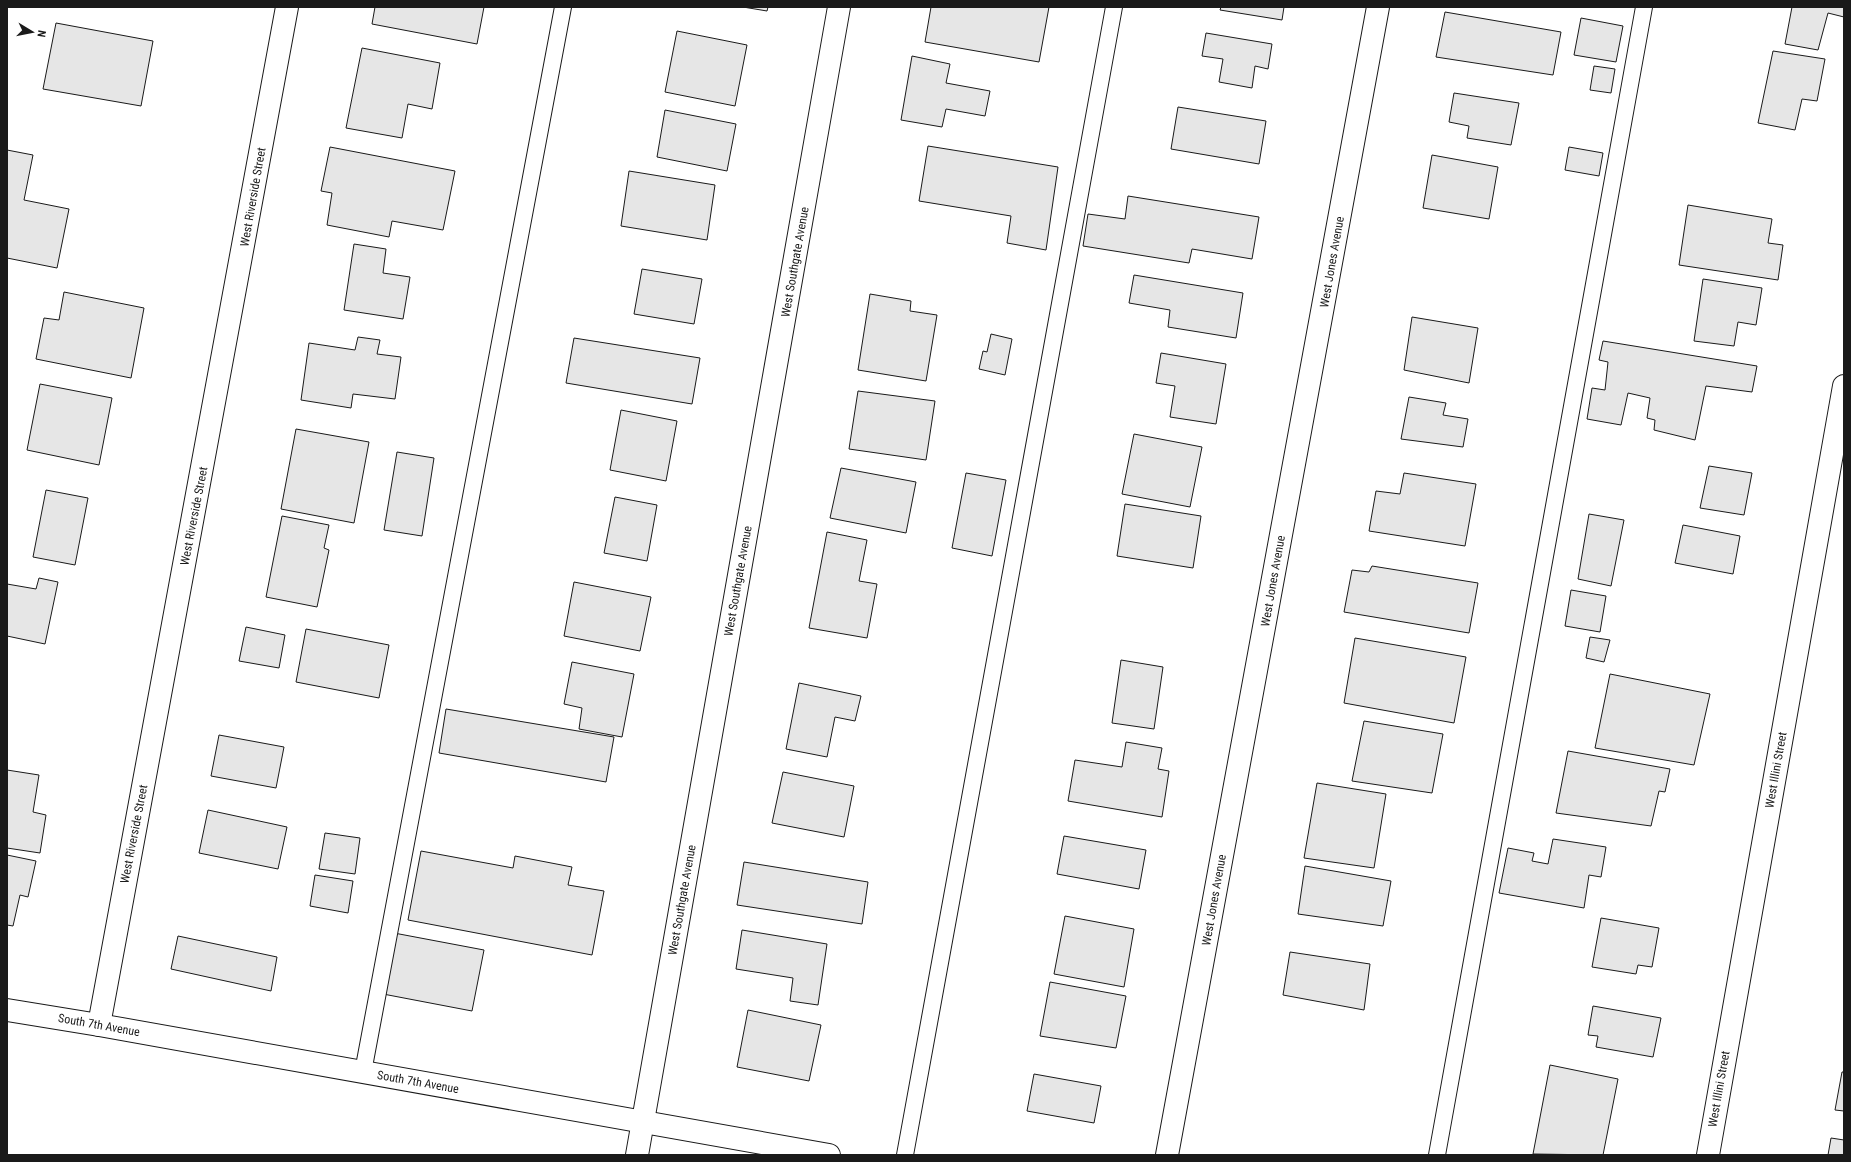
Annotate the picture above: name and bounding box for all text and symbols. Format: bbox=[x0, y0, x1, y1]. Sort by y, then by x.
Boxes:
north arrow bbox=[12, 12, 52, 52]
text: N bbox=[34, 29, 48, 38]
street label: West Riverside Street bbox=[237, 146, 269, 248]
street label: West Southgate Avenue bbox=[778, 205, 812, 318]
street label: West Jones Avenue bbox=[1317, 215, 1347, 309]
street label: West Riverside Street bbox=[178, 465, 211, 567]
street label: West Southgate Avenue bbox=[721, 524, 755, 637]
street label: West Jones Avenue bbox=[1258, 534, 1288, 628]
street label: West Illini Street bbox=[1762, 730, 1790, 809]
street label: West Riverside Street bbox=[118, 783, 151, 885]
street label: West Southgate Avenue bbox=[665, 843, 699, 956]
street label: West Jones Avenue bbox=[1199, 853, 1229, 947]
street label: South 7th Avenue bbox=[57, 1011, 141, 1039]
street label: West Illini Street bbox=[1705, 1049, 1733, 1128]
street label: South 7th Avenue bbox=[376, 1068, 460, 1096]

